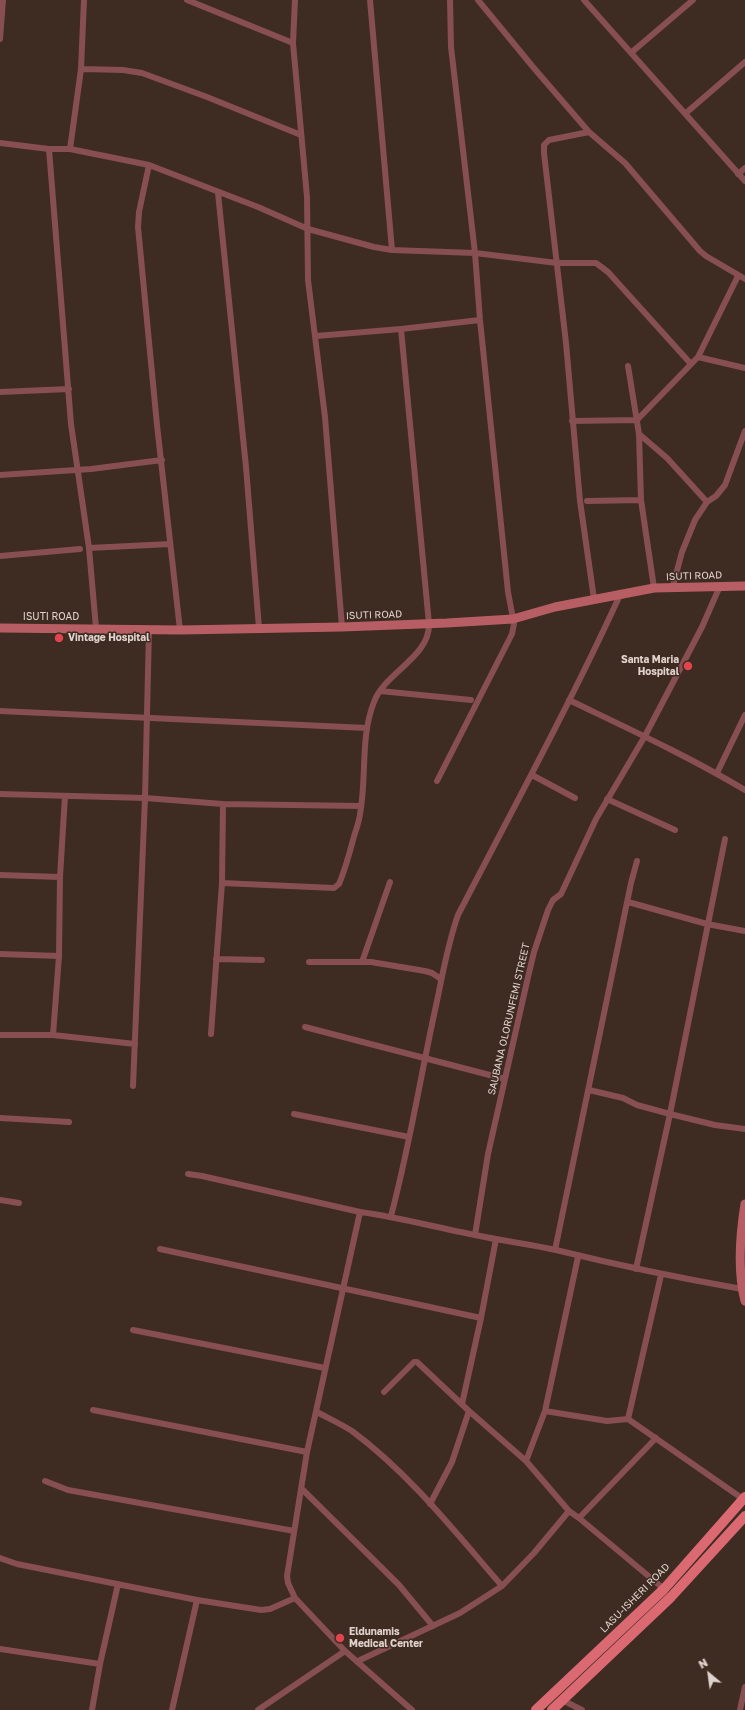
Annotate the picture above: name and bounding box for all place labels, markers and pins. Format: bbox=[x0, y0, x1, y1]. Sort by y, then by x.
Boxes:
marker: Vintage Hospital bbox=[53, 632, 65, 644]
place label: Vintage Hospital bbox=[68, 632, 149, 644]
place label: Santa Maria Hospital bbox=[621, 654, 679, 678]
marker: Santa Maria Hospital bbox=[682, 660, 694, 672]
place label: Eldunamis Medical Center bbox=[349, 1626, 423, 1650]
marker: Eldunamis Medical Center bbox=[334, 1632, 346, 1644]

